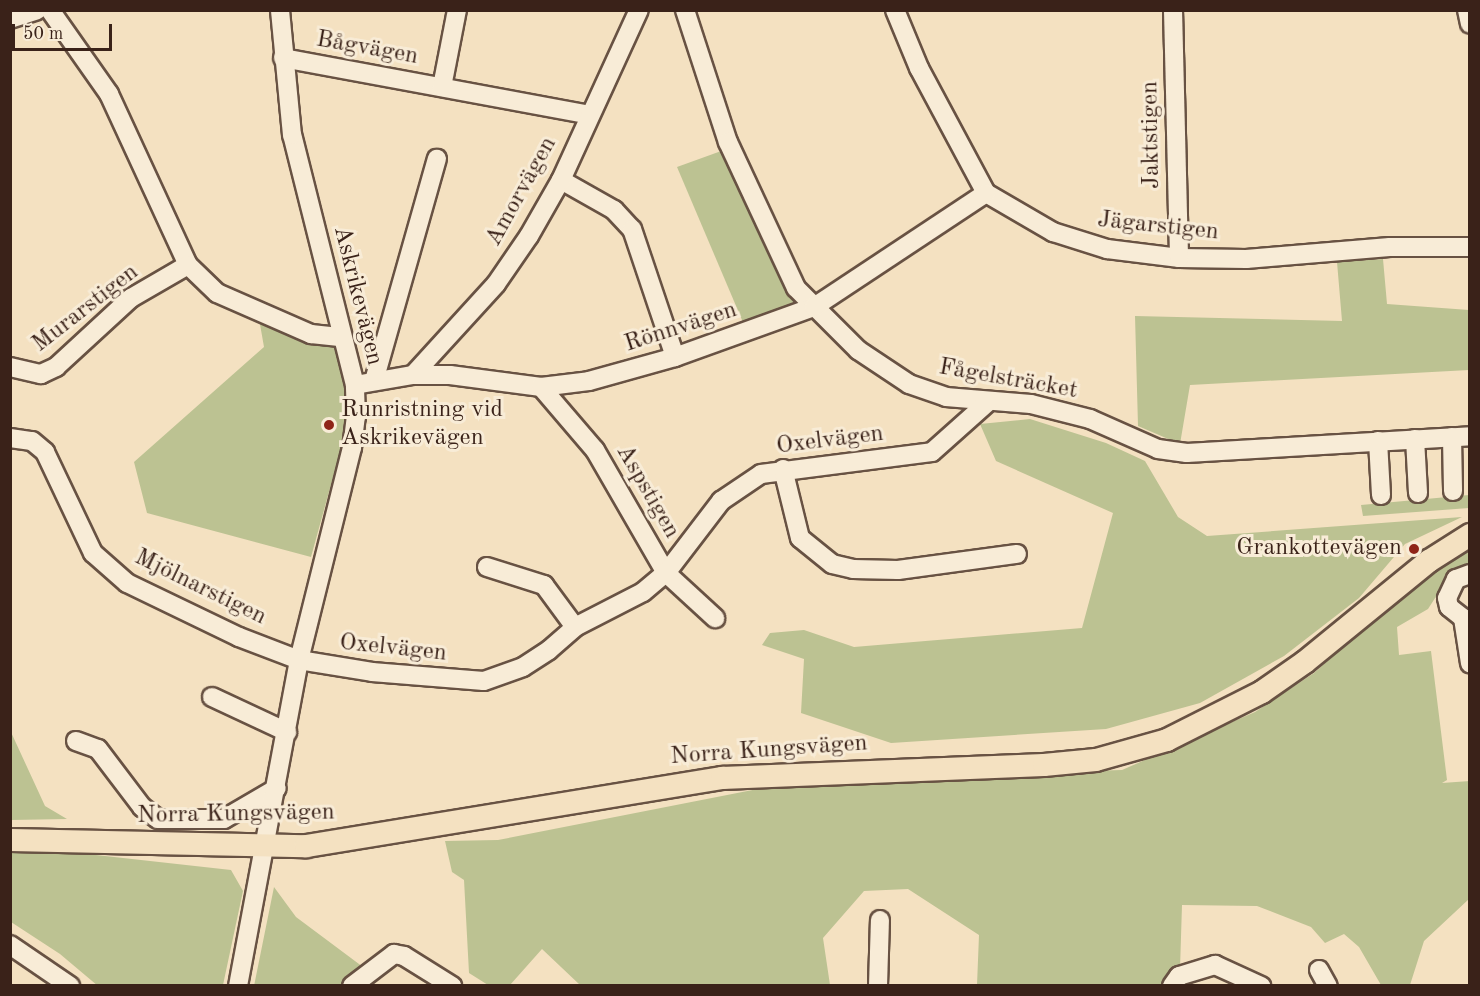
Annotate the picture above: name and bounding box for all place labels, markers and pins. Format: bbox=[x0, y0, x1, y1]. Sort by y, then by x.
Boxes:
place label: Runristning vid Askrikevägen bbox=[341, 397, 503, 453]
marker: Runristning vid Askrikevägen bbox=[322, 418, 336, 432]
place label: Grankottevägen bbox=[1236, 535, 1402, 563]
marker: Grankottevägen bbox=[1407, 542, 1421, 556]

